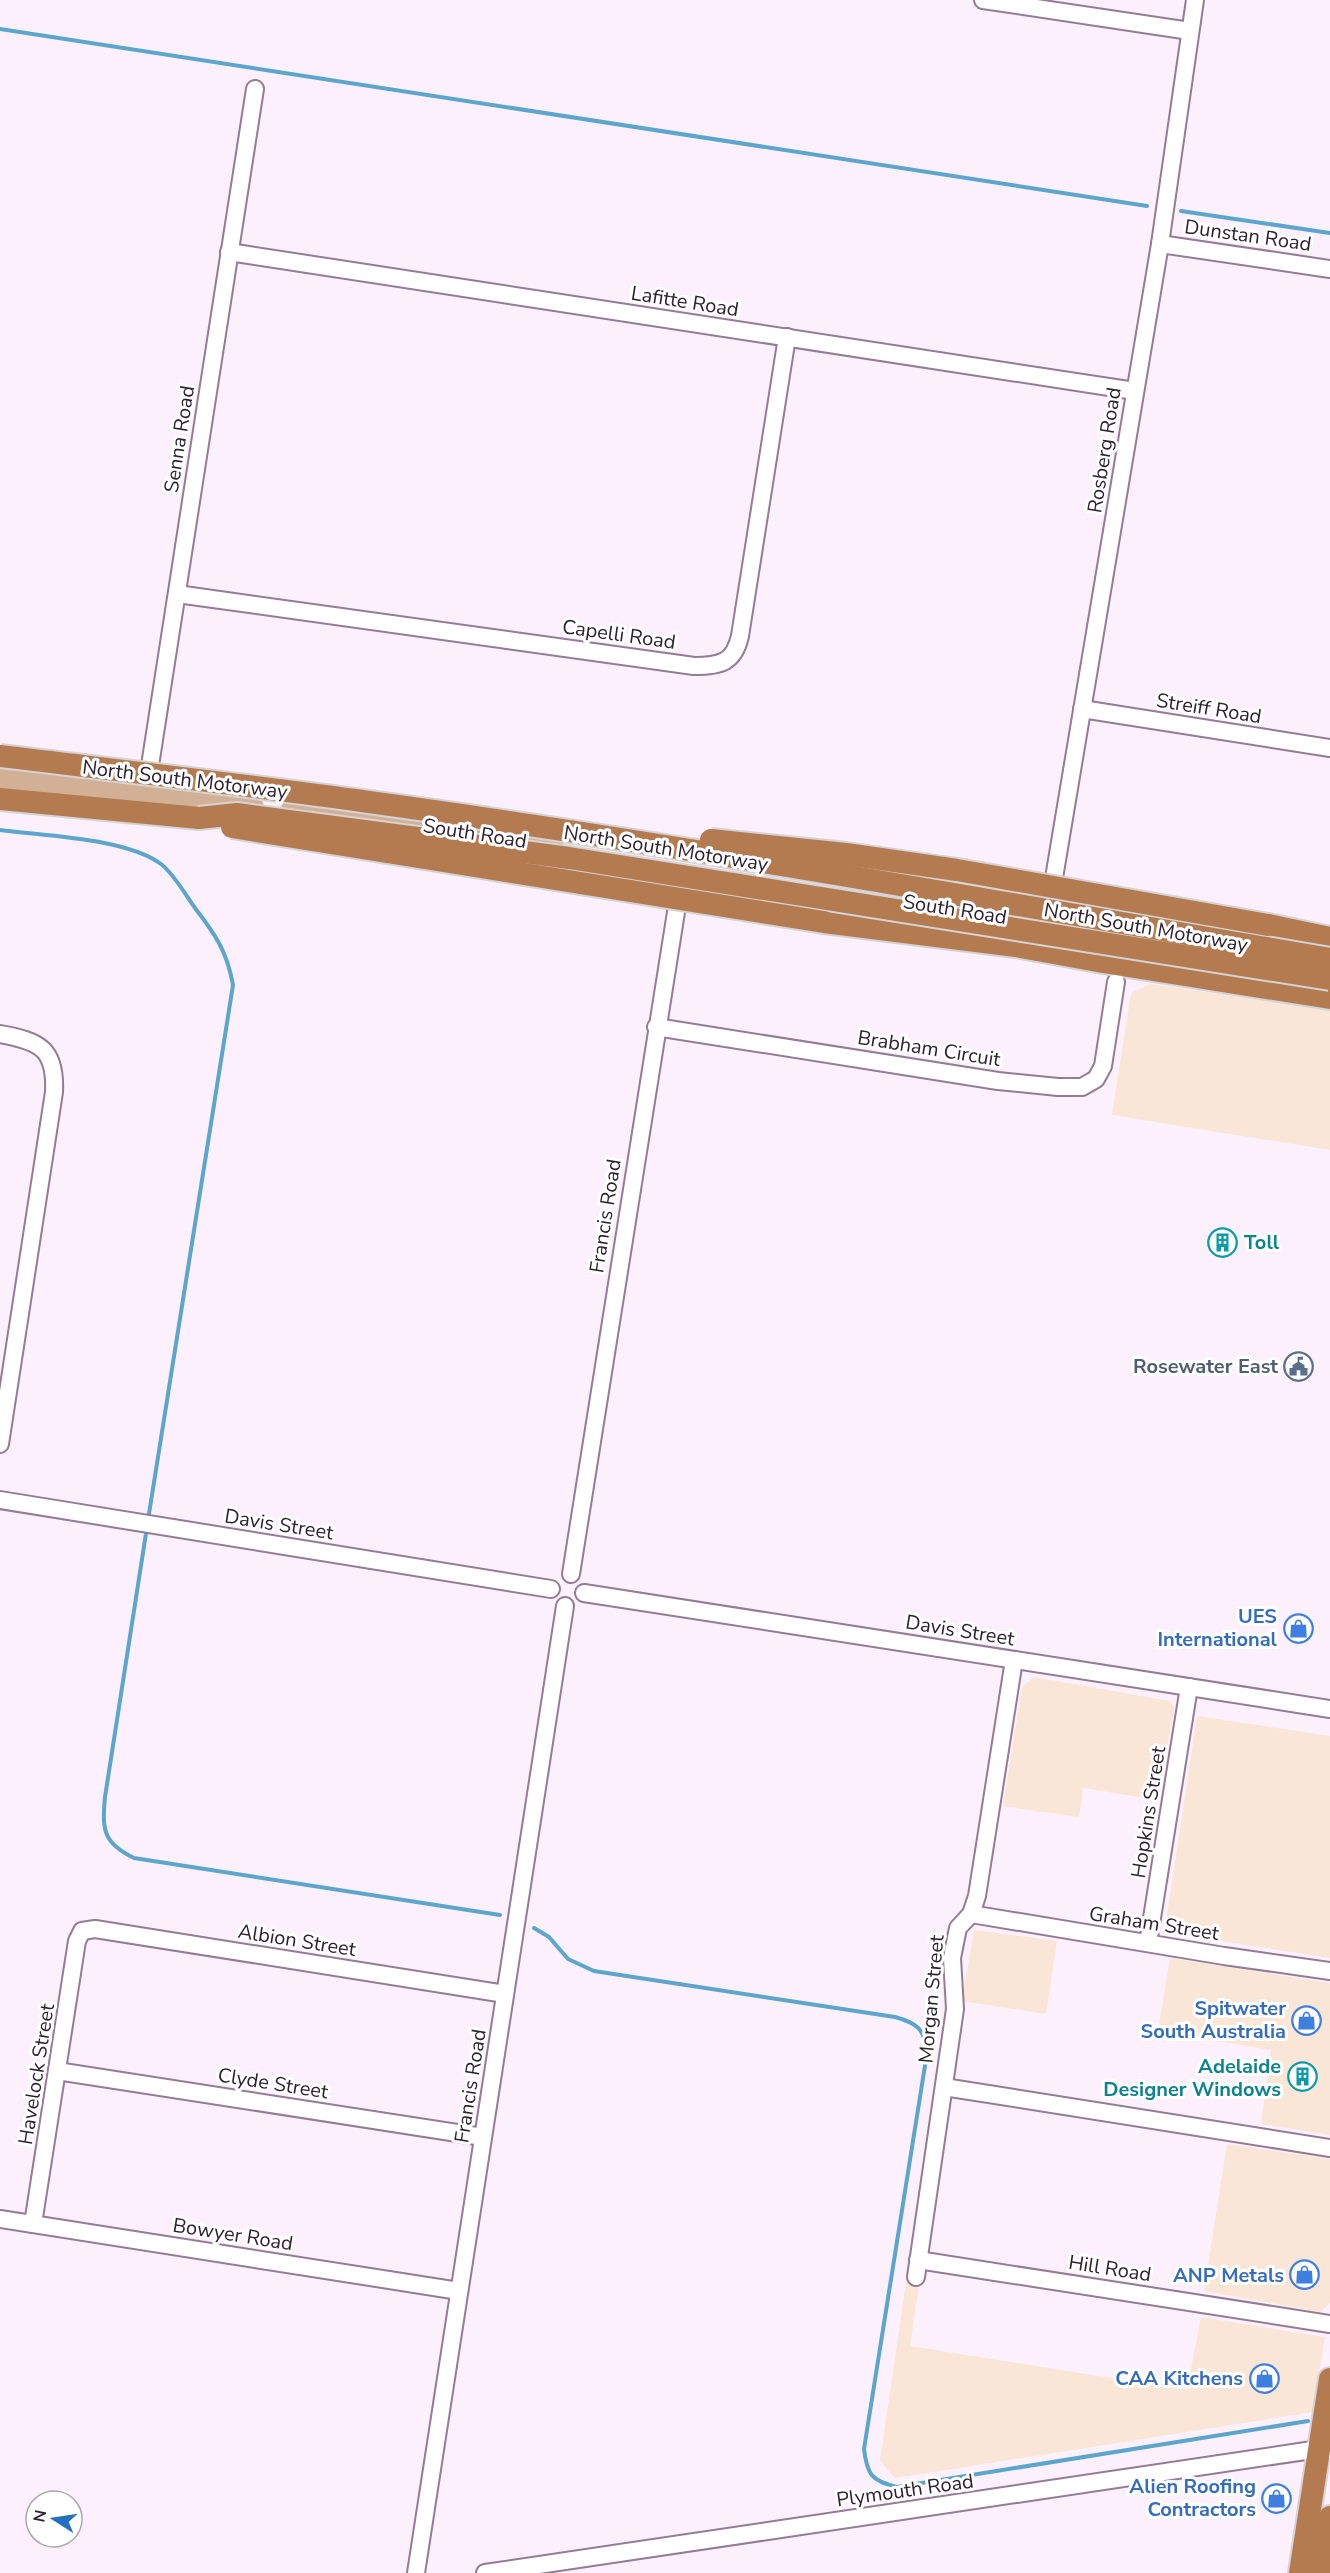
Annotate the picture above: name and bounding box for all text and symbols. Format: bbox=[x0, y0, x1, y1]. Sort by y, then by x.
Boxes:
street label: Dunstan Road bbox=[1183, 213, 1313, 258]
street label: Lafitte Road bbox=[629, 280, 741, 323]
street label: Senna Road bbox=[158, 384, 201, 494]
street label: Rosberg Road bbox=[1081, 385, 1128, 515]
street label: Capelli Road bbox=[561, 613, 677, 656]
street label: Streiff Road bbox=[1154, 687, 1264, 730]
street label: North South Motorway bbox=[81, 754, 290, 806]
street label: South Road bbox=[421, 812, 529, 855]
street label: North South Motorway bbox=[562, 819, 771, 878]
street label: South Road bbox=[901, 888, 1009, 931]
street label: North South Motorway bbox=[1042, 896, 1251, 959]
street label: Brabham Circuit bbox=[856, 1024, 1003, 1073]
street label: Francis Road bbox=[583, 1157, 628, 1275]
building icon: Toll bbox=[1207, 1226, 1239, 1258]
place label: Toll bbox=[1244, 1229, 1280, 1256]
public building icon: Rosewater East bbox=[1283, 1350, 1315, 1382]
place label: Rosewater East bbox=[1133, 1353, 1278, 1380]
street label: Davis Street bbox=[223, 1503, 336, 1547]
place label: UES International bbox=[1157, 1603, 1278, 1653]
street label: Davis Street bbox=[904, 1609, 1017, 1653]
shop icon: UES International bbox=[1282, 1612, 1314, 1644]
street label: Hopkins Street bbox=[1125, 1743, 1172, 1880]
street label: Graham Street bbox=[1087, 1900, 1222, 1947]
street label: Albion Street bbox=[236, 1918, 359, 1963]
street label: Morgan Street bbox=[912, 1933, 951, 2064]
place label: Spitwater South Australia bbox=[1141, 1995, 1286, 2045]
street label: Havelock Street bbox=[12, 2001, 61, 2147]
shop icon: Spitwater South Australia bbox=[1291, 2004, 1323, 2036]
street label: Francis Road bbox=[448, 2027, 493, 2145]
place label: Adelaide Designer Windows bbox=[1103, 2053, 1281, 2103]
street label: Clyde Street bbox=[216, 2061, 331, 2106]
building icon: Adelaide Designer Windows bbox=[1286, 2061, 1318, 2093]
street label: Bowyer Road bbox=[171, 2212, 295, 2257]
street label: Hill Road bbox=[1067, 2249, 1153, 2288]
shop icon: ANP Metals bbox=[1289, 2259, 1321, 2291]
place label: ANP Metals bbox=[1173, 2262, 1284, 2289]
shop icon: CAA Kitchens bbox=[1248, 2362, 1280, 2394]
place label: CAA Kitchens bbox=[1115, 2365, 1243, 2392]
street label: Plymouth Road bbox=[835, 2468, 975, 2513]
place label: Alien Roofing Contractors bbox=[1129, 2473, 1256, 2523]
shop icon: Alien Roofing Contractors bbox=[1261, 2482, 1293, 2514]
north arrow bbox=[24, 2489, 84, 2549]
text: N bbox=[28, 2508, 52, 2524]

